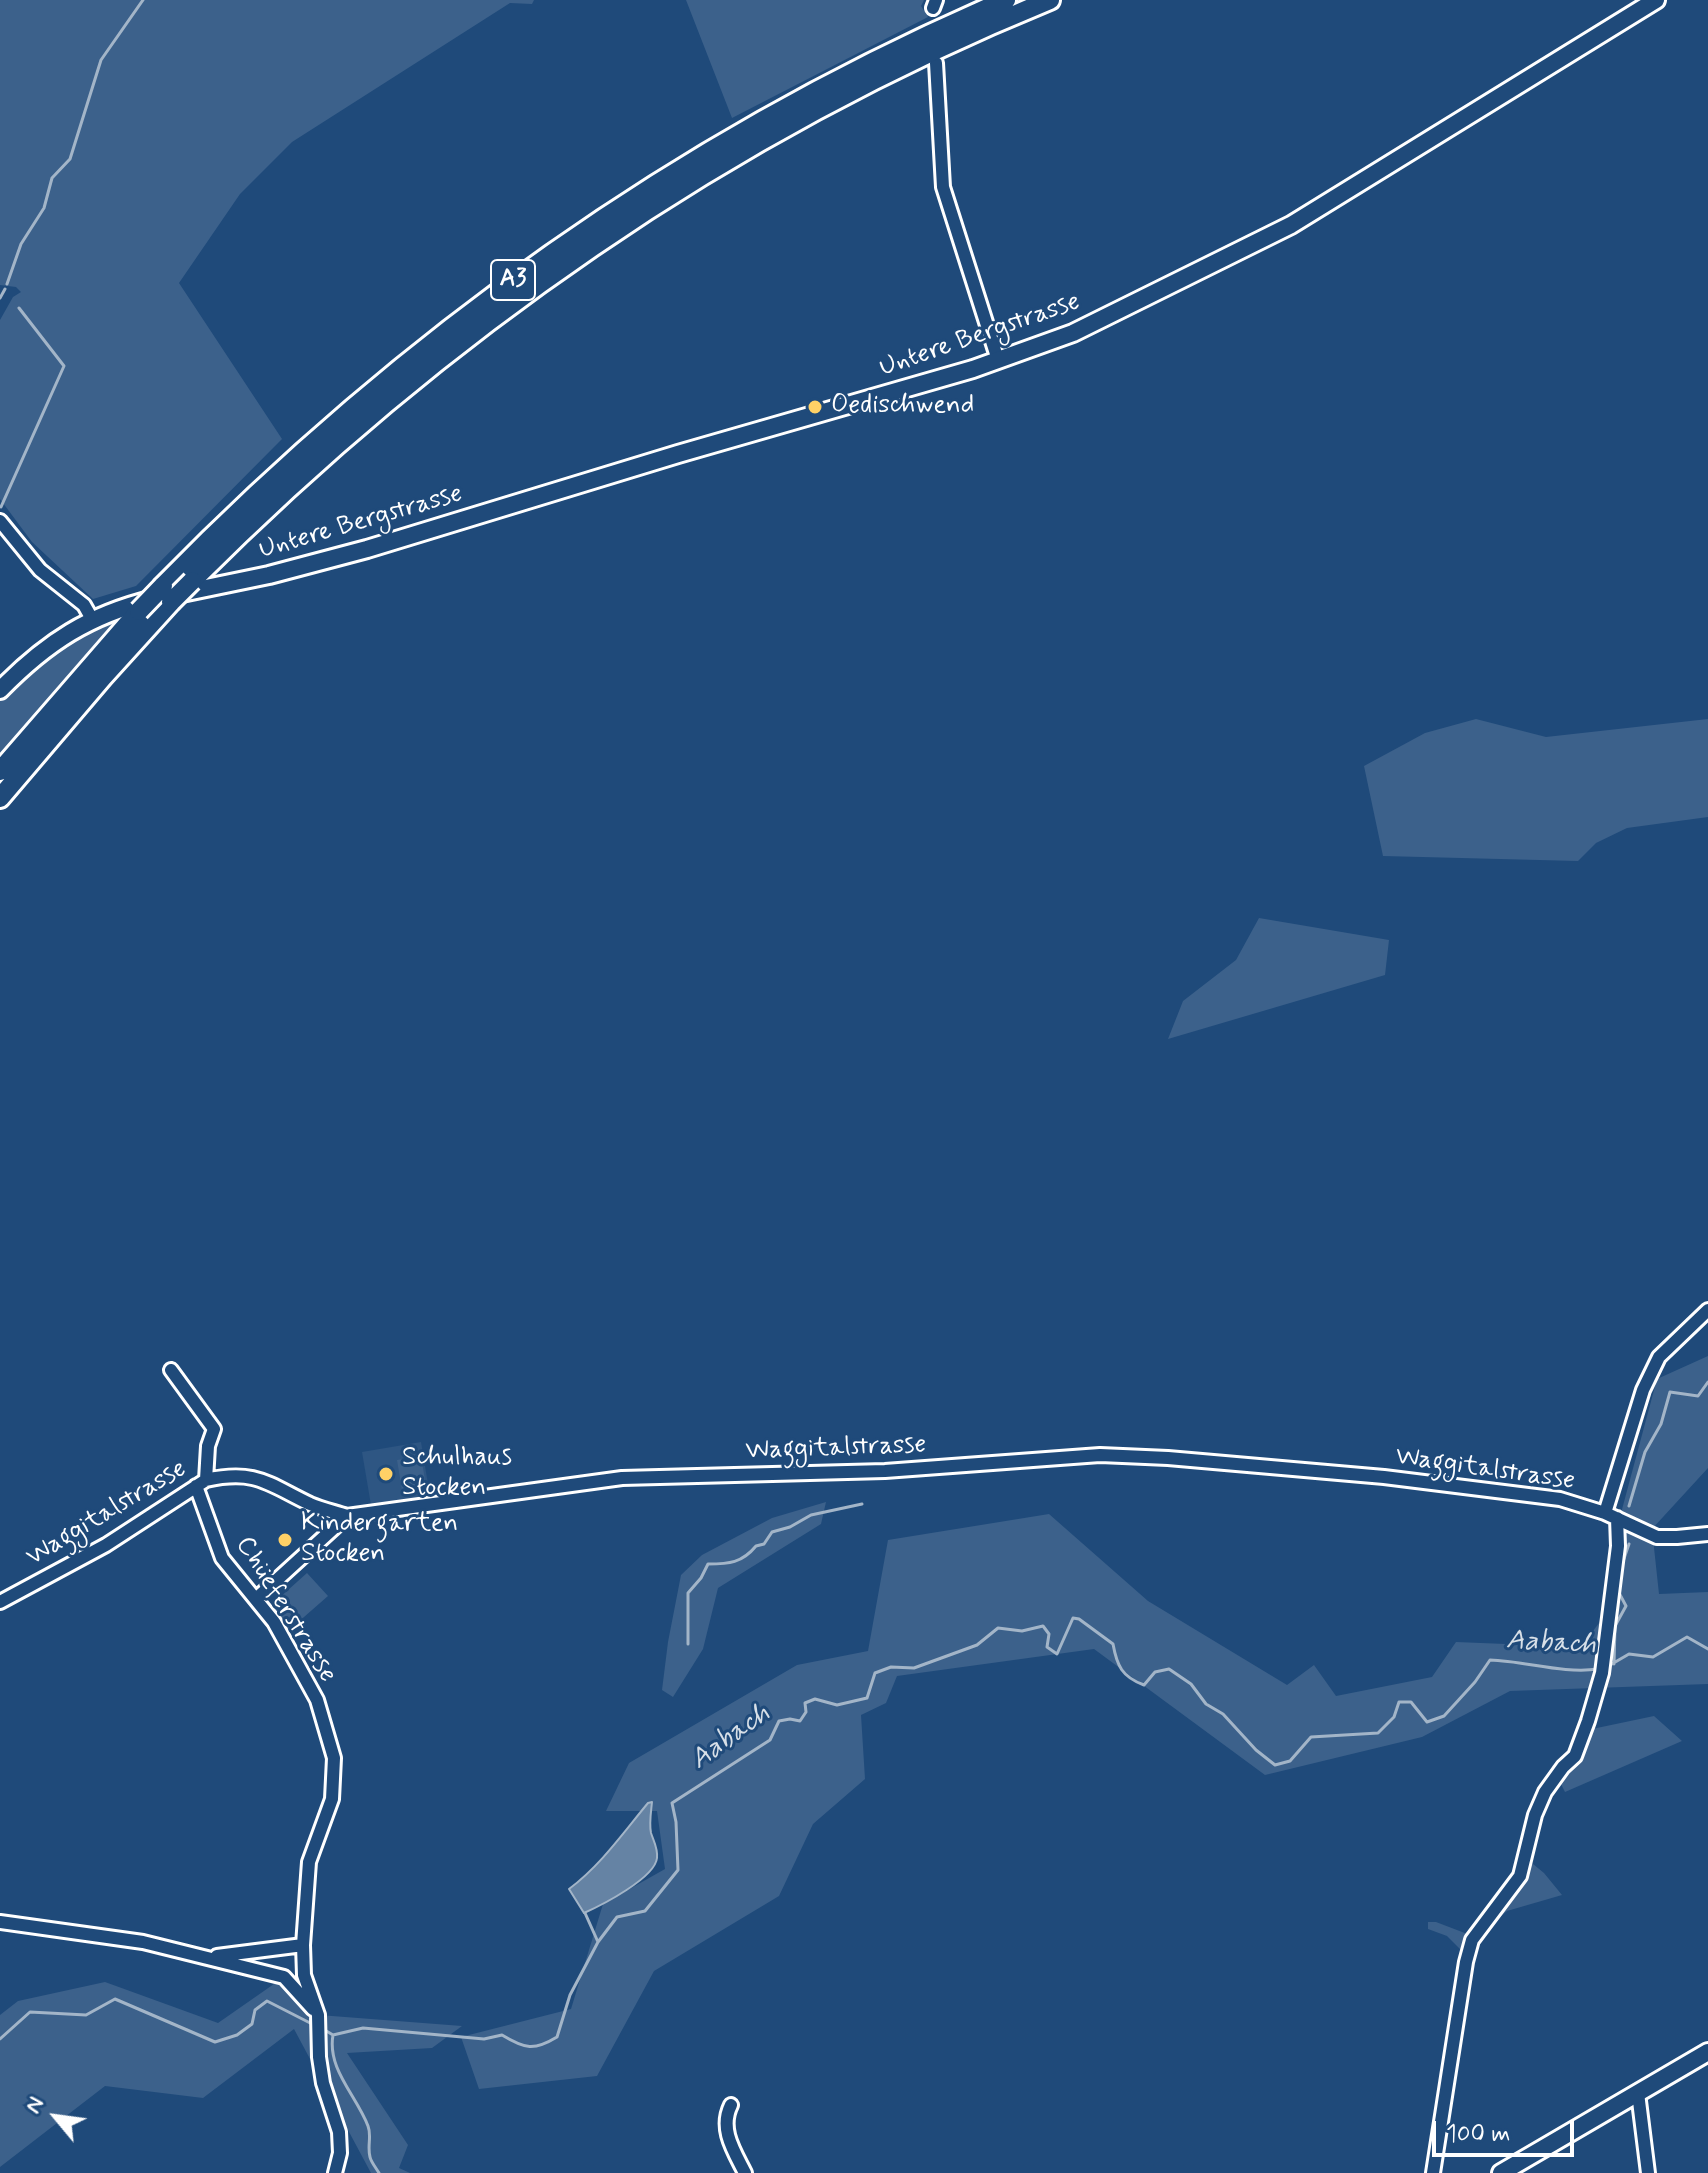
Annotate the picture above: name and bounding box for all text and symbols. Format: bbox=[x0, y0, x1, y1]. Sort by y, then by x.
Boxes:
road number: A3 bbox=[491, 260, 535, 300]
street label: Untere Bergstrasse bbox=[876, 287, 1084, 385]
place label: Oedischwend bbox=[831, 391, 974, 423]
marker: Oedischwend bbox=[806, 398, 824, 416]
street label: Untere Bergstrasse bbox=[256, 479, 466, 567]
street label: Waggitalstrasse bbox=[745, 1430, 927, 1468]
street label: Waggitalstrasse bbox=[1393, 1442, 1577, 1498]
place label: Schulhaus Stocken bbox=[402, 1443, 512, 1504]
street label: Waggitalstrasse bbox=[21, 1454, 193, 1574]
marker: Schulhaus Stocken bbox=[377, 1465, 395, 1483]
place label: Kindergarten Stocken bbox=[301, 1509, 458, 1570]
street label: Chüeferstrasse bbox=[228, 1531, 342, 1689]
marker: Kindergarten Stocken bbox=[276, 1531, 294, 1549]
water label: Aabach bbox=[1505, 1625, 1597, 1663]
water label: Aabach bbox=[685, 1698, 777, 1778]
north arrow bbox=[16, 2077, 96, 2157]
text: N bbox=[19, 2092, 51, 2119]
scale bar bbox=[1436, 2105, 1578, 2155]
text: 100 m bbox=[1446, 2119, 1510, 2150]

